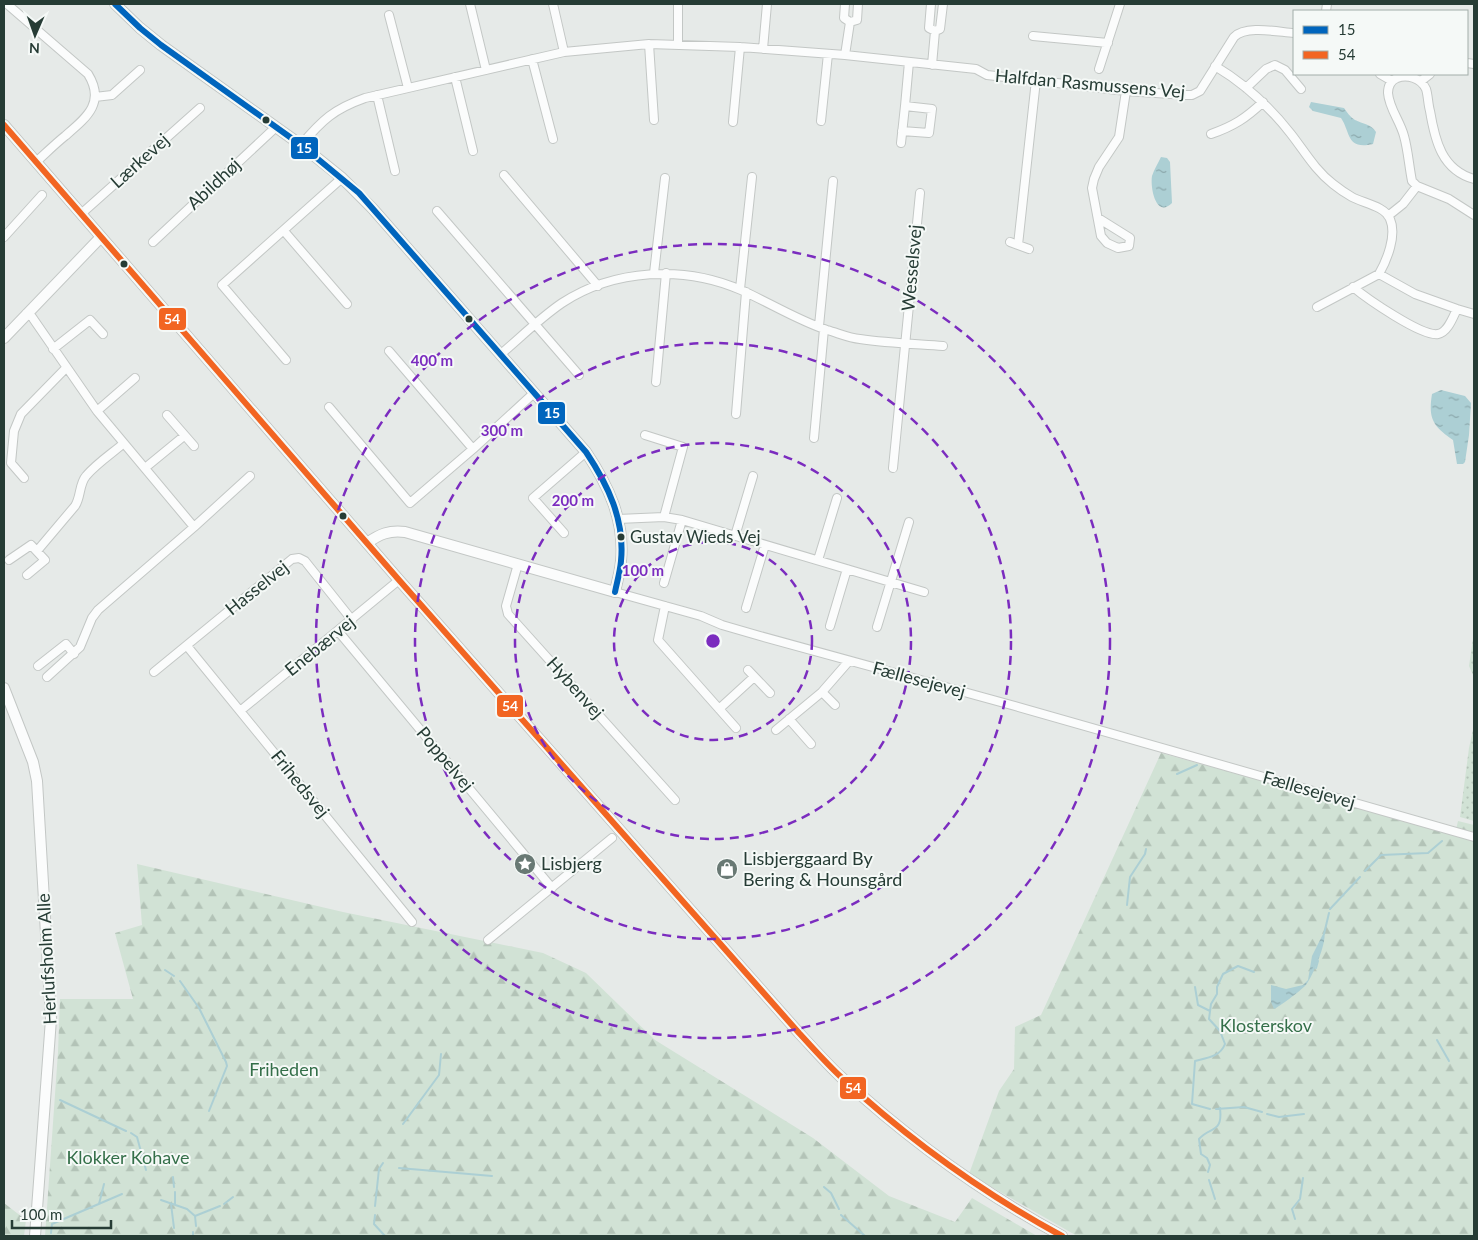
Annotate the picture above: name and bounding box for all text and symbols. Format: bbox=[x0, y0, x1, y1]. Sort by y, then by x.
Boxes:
north arrow bbox=[10, 10, 60, 60]
legend bbox=[1293, 10, 1468, 75]
text: 15 bbox=[1338, 20, 1355, 38]
text: N bbox=[29, 40, 40, 57]
text: 54 bbox=[1338, 45, 1356, 63]
street label: Halfdan Rasmussens Vej bbox=[994, 64, 1186, 102]
unlabelled marker bbox=[261, 115, 271, 125]
street label: Lærkevej bbox=[106, 128, 173, 192]
line badge: 15 bbox=[290, 136, 319, 160]
text: 15 bbox=[296, 139, 312, 156]
street label: Abildhøj bbox=[182, 153, 245, 214]
street label: Wesselsvej bbox=[896, 224, 926, 312]
unlabelled marker bbox=[119, 259, 129, 269]
line badge: 54 bbox=[158, 307, 187, 331]
text: 54 bbox=[164, 310, 180, 327]
unlabelled marker bbox=[464, 314, 474, 324]
text: 400 m bbox=[411, 351, 453, 369]
line badge: 15 bbox=[537, 401, 566, 425]
text: 15 bbox=[544, 404, 560, 421]
text: 300 m bbox=[481, 421, 523, 439]
text: 200 m bbox=[552, 491, 594, 509]
unlabelled marker bbox=[338, 511, 348, 521]
place label: Gustav Wieds Vej bbox=[630, 526, 760, 547]
marker: Gustav Wieds Vej bbox=[616, 532, 626, 542]
street label: Hasselvej bbox=[220, 555, 292, 619]
text: 100 m bbox=[622, 561, 664, 579]
street label: Enebærvej bbox=[280, 610, 359, 680]
centre of rings bbox=[704, 632, 722, 650]
street label: Hybenvej bbox=[542, 652, 609, 723]
street label: Fællesejevej bbox=[870, 656, 968, 702]
line badge: 54 bbox=[496, 694, 524, 718]
text: 54 bbox=[502, 697, 518, 714]
street label: Poppelvej bbox=[412, 722, 479, 795]
street label: Frihedsvej bbox=[267, 745, 335, 822]
street label: Fællesejevej bbox=[1260, 765, 1358, 813]
place label: Lisbjerggaard By Bering & Hounsgård bbox=[743, 847, 902, 890]
place icon: Lisbjerg bbox=[513, 852, 537, 876]
place label: Lisbjerg bbox=[541, 852, 602, 874]
shop icon: Lisbjerggaard By Bering & Hounsgård bbox=[715, 857, 739, 881]
street label: Herlufsholm Alle bbox=[32, 893, 60, 1025]
park label: Klosterskov bbox=[1220, 1014, 1313, 1036]
park label: Friheden bbox=[249, 1058, 319, 1080]
line badge: 54 bbox=[839, 1076, 867, 1100]
text: 54 bbox=[845, 1079, 861, 1096]
park label: Klokker Kohave bbox=[66, 1146, 190, 1168]
scale bar bbox=[12, 1198, 111, 1230]
text: 100 m bbox=[20, 1205, 62, 1223]

